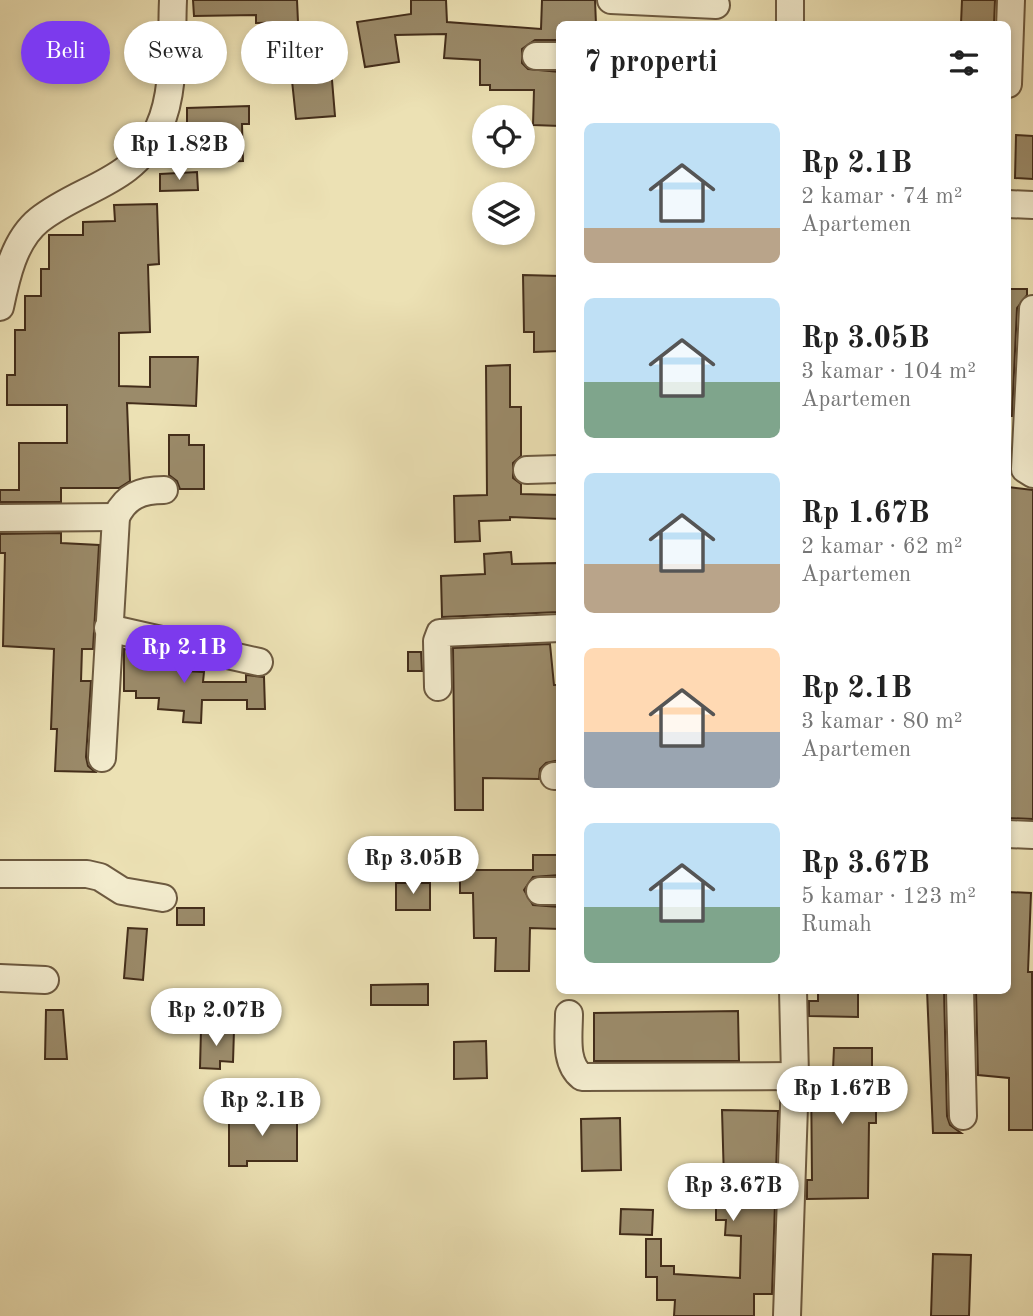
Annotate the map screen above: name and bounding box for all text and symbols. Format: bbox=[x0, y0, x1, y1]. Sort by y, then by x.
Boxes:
chip: Beli bbox=[21, 21, 110, 84]
chip: Sewa bbox=[124, 21, 227, 84]
chip: Filter bbox=[241, 21, 348, 84]
icon: filters bbox=[945, 44, 983, 82]
text: 7 properti bbox=[584, 48, 718, 78]
map controls bbox=[472, 105, 535, 245]
button: locate bbox=[472, 105, 535, 168]
pin: Rp 1.82B bbox=[107, 122, 251, 182]
text: Rp 1.82B bbox=[130, 133, 228, 156]
text: Rp 2.1B bbox=[801, 149, 912, 179]
icon: home bbox=[640, 151, 724, 235]
button: layers bbox=[472, 182, 535, 245]
text: 2 kamar · 74 m² bbox=[801, 185, 963, 208]
text: Apartemen bbox=[801, 213, 911, 236]
text: Rp 3.05B bbox=[801, 324, 930, 354]
icon: home bbox=[640, 326, 724, 410]
text: 3 kamar · 104 m² bbox=[801, 360, 976, 383]
text: Apartemen bbox=[801, 388, 911, 411]
text: Rp 1.67B bbox=[801, 499, 930, 529]
icon: home bbox=[640, 501, 724, 585]
text: 2 kamar · 62 m² bbox=[801, 535, 963, 558]
text: Apartemen bbox=[801, 563, 911, 586]
pin: Rp 2.1B bbox=[119, 626, 249, 685]
text: Rp 2.1B bbox=[141, 636, 227, 659]
text: Rp 2.1B bbox=[801, 674, 912, 704]
icon: home bbox=[640, 676, 724, 760]
text: 3 kamar · 80 m² bbox=[801, 710, 963, 733]
text: Apartemen bbox=[801, 738, 911, 761]
pin: Rp 3.05B bbox=[341, 836, 485, 896]
text: Rp 3.05B bbox=[364, 847, 462, 870]
text: Rp 3.67B bbox=[801, 849, 930, 879]
icon: home bbox=[640, 851, 724, 935]
text: 5 kamar · 123 m² bbox=[801, 885, 976, 908]
text: Rumah bbox=[801, 913, 872, 936]
pin: Rp 2.07B bbox=[144, 988, 288, 1048]
text: Rp 2.07B bbox=[167, 999, 265, 1022]
pin: Rp 1.67B bbox=[770, 1066, 914, 1126]
text: Rp 1.67B bbox=[793, 1077, 891, 1100]
pin: Rp 2.1B bbox=[197, 1078, 327, 1138]
text: Rp 2.1B bbox=[219, 1089, 305, 1112]
pin: Rp 3.67B bbox=[661, 1164, 805, 1223]
text: Rp 3.67B bbox=[684, 1174, 782, 1197]

